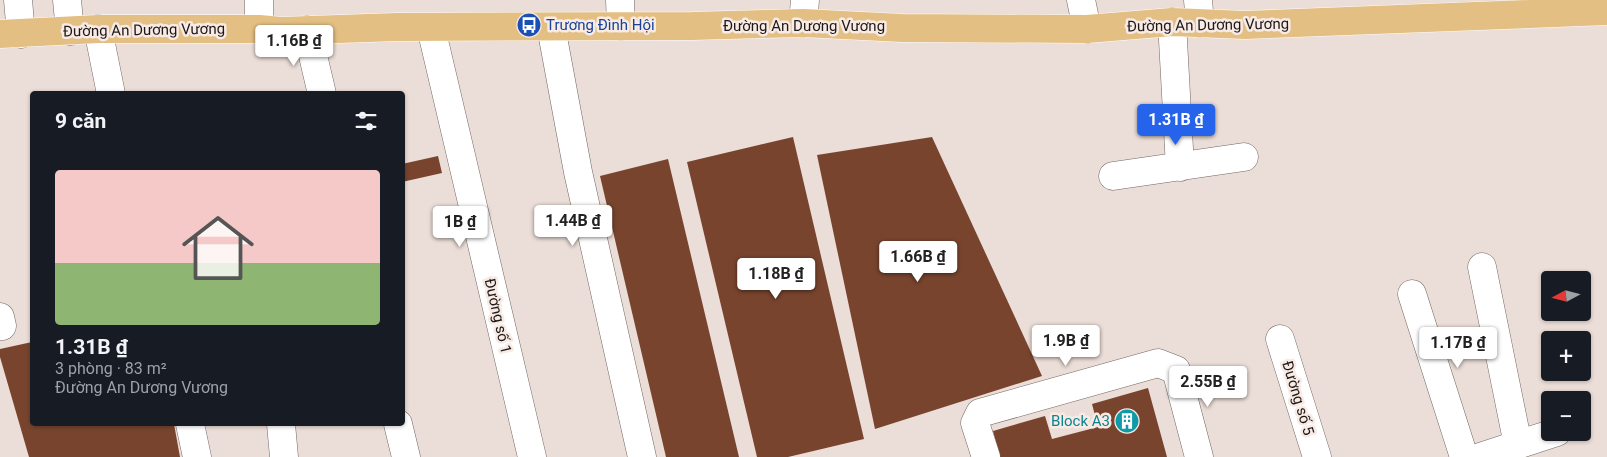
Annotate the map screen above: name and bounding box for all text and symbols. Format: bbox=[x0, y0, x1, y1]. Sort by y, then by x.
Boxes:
bus stop icon: Trương Đình Hội bbox=[516, 12, 542, 38]
street label: Đường An Dương Vương bbox=[1127, 15, 1289, 35]
place label: Trương Đình Hội bbox=[546, 16, 655, 34]
street label: Đường An Dương Vương bbox=[723, 17, 885, 35]
street label: Đường An Dương Vương bbox=[63, 20, 225, 40]
pin: 1.16B ₫ bbox=[248, 24, 340, 67]
text: 1.16B ₫ bbox=[266, 31, 322, 50]
pin: 1.31B ₫ bbox=[1130, 104, 1222, 146]
icon: filters bbox=[352, 107, 380, 135]
text: 9 căn bbox=[55, 109, 106, 133]
text: 1.31B ₫ bbox=[1148, 110, 1204, 129]
icon: home bbox=[173, 203, 263, 293]
pin: 1.44B ₫ bbox=[527, 204, 619, 247]
pin: 1B ₫ bbox=[430, 206, 490, 248]
text: 1.44B ₫ bbox=[545, 211, 601, 230]
text: 1B ₫ bbox=[444, 212, 476, 231]
pin: 1.66B ₫ bbox=[872, 240, 964, 283]
text: 1.66B ₫ bbox=[890, 247, 946, 266]
pin: 1.18B ₫ bbox=[730, 258, 822, 300]
text: 1.18B ₫ bbox=[748, 264, 804, 283]
north arrow bbox=[1541, 271, 1591, 321]
map controls bbox=[1541, 271, 1591, 441]
street label: Đường số 1 bbox=[481, 277, 515, 355]
pin: 1.9B ₫ bbox=[1025, 324, 1107, 367]
pin: 1.17B ₫ bbox=[1412, 326, 1504, 369]
text: 1.9B ₫ bbox=[1043, 331, 1089, 350]
button: + bbox=[1541, 331, 1591, 381]
text: 1.17B ₫ bbox=[1430, 333, 1486, 352]
text: 1.31B ₫ bbox=[55, 335, 128, 359]
text: 3 phòng · 83 m² bbox=[55, 359, 167, 378]
street label: Đường số 5 bbox=[1278, 359, 1318, 437]
pin: 2.55B ₫ bbox=[1162, 366, 1254, 408]
text: 2.55B ₫ bbox=[1180, 372, 1236, 391]
text: Đường An Dương Vương bbox=[55, 378, 228, 397]
button: − bbox=[1541, 391, 1591, 441]
building icon: Block A3 bbox=[1114, 408, 1140, 434]
place label: Block A3 bbox=[1051, 412, 1110, 430]

